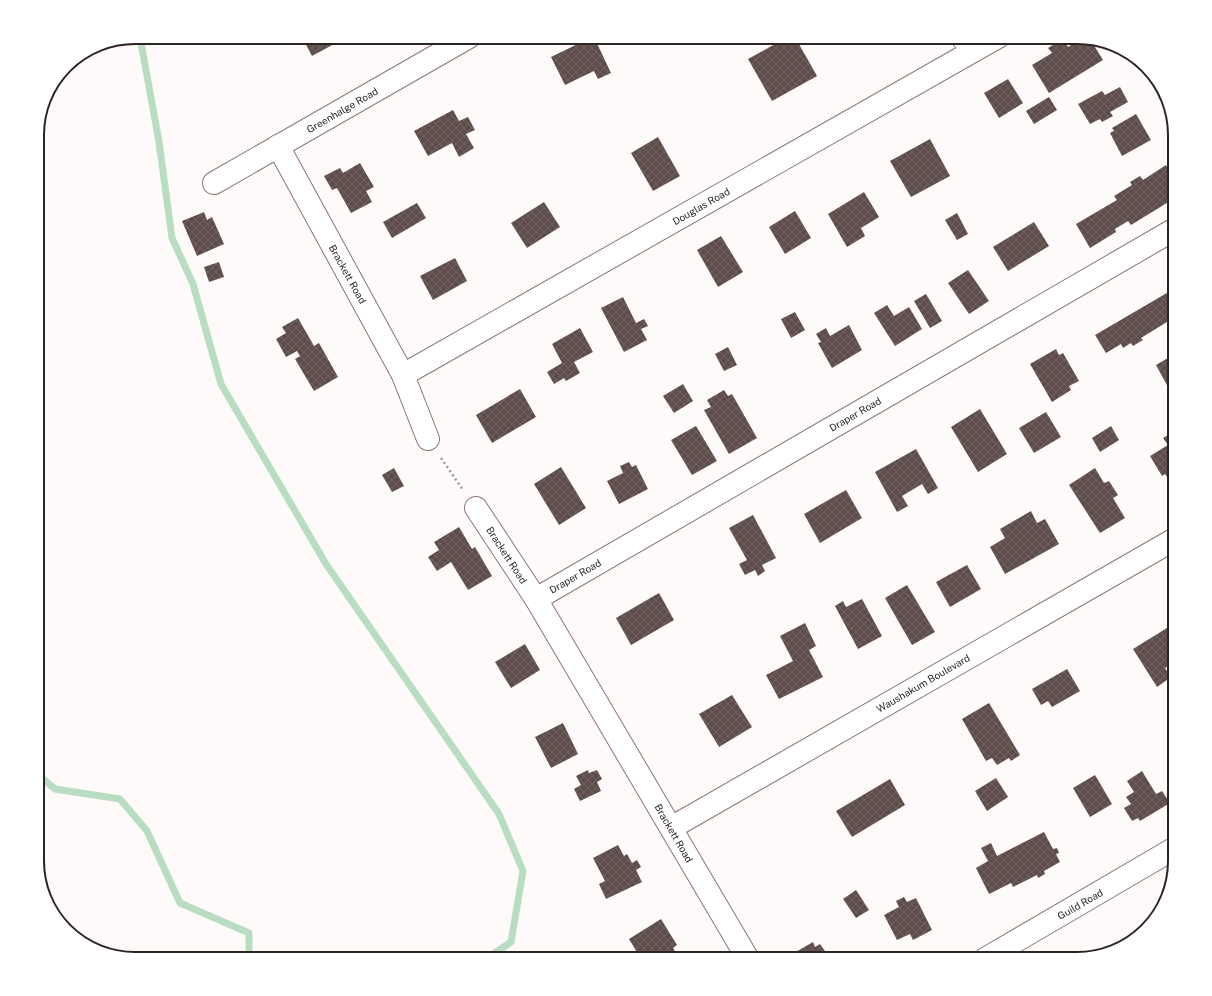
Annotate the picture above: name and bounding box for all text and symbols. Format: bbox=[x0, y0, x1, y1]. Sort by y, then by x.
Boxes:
street label: Greenhalge Road bbox=[304, 85, 380, 135]
street label: Douglas Road bbox=[670, 185, 732, 227]
street label: Brackett Road bbox=[327, 242, 369, 306]
street label: Draper Road bbox=[827, 394, 883, 434]
street label: Brackett Road bbox=[484, 524, 530, 586]
street label: Draper Road bbox=[547, 556, 603, 596]
street label: Waushakum Boulevard bbox=[874, 651, 972, 715]
street label: Brackett Road bbox=[652, 802, 696, 864]
street label: Guild Road bbox=[1055, 886, 1105, 922]

